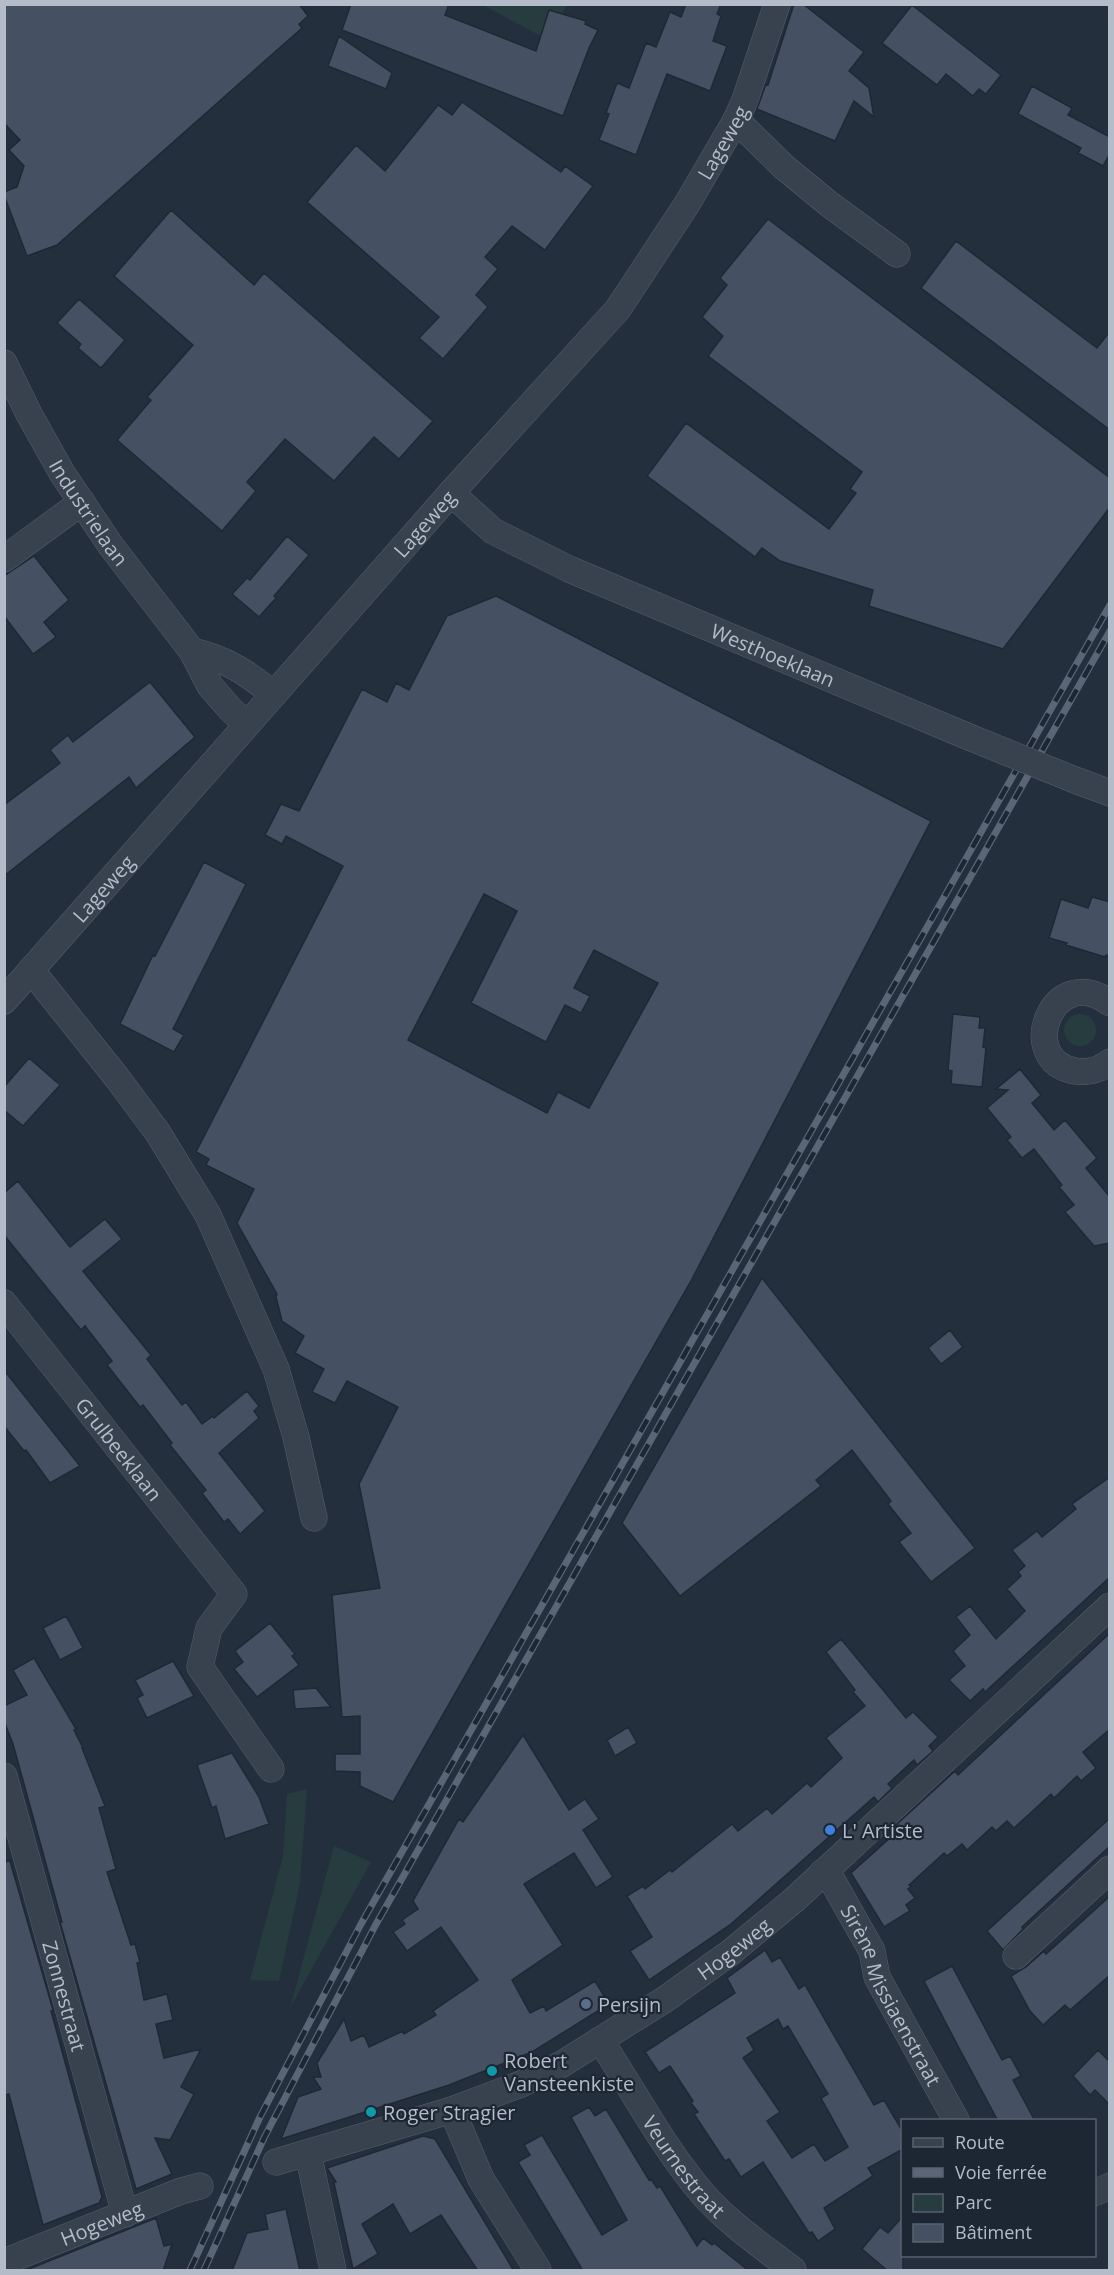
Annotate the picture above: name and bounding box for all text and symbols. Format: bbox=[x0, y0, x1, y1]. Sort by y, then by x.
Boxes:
street label: Lageweg bbox=[691, 101, 754, 184]
street label: Industrielaan bbox=[43, 454, 135, 571]
street label: Lageweg bbox=[387, 484, 461, 563]
street label: Westhoeklaan bbox=[707, 617, 839, 693]
street label: Lageweg bbox=[66, 849, 140, 928]
street label: Grulbeeklaan bbox=[70, 1392, 169, 1506]
place label: L' Artiste bbox=[842, 1817, 923, 1844]
marker: L' Artiste bbox=[823, 1823, 837, 1837]
street label: Sirène Missiaenstraat bbox=[835, 1899, 948, 2090]
street label: Hogeweg bbox=[691, 1911, 776, 1986]
street label: Zonnestraat bbox=[37, 1937, 93, 2054]
place label: Persijn bbox=[598, 1991, 661, 2018]
marker: Persijn bbox=[579, 1997, 593, 2011]
place label: Robert Vansteenkiste bbox=[504, 2047, 634, 2097]
marker: Robert Vansteenkiste bbox=[485, 2064, 499, 2078]
place label: Roger Stragier bbox=[383, 2099, 516, 2126]
marker: Roger Stragier bbox=[364, 2105, 378, 2119]
street label: Veurnestraat bbox=[637, 2110, 731, 2223]
legend bbox=[901, 2119, 1096, 2257]
text: Route bbox=[955, 2130, 1005, 2154]
text: Voie ferrée bbox=[955, 2160, 1047, 2184]
text: Parc bbox=[955, 2190, 992, 2214]
street label: Hogeweg bbox=[56, 2194, 147, 2252]
text: Bâtiment bbox=[955, 2220, 1032, 2244]

